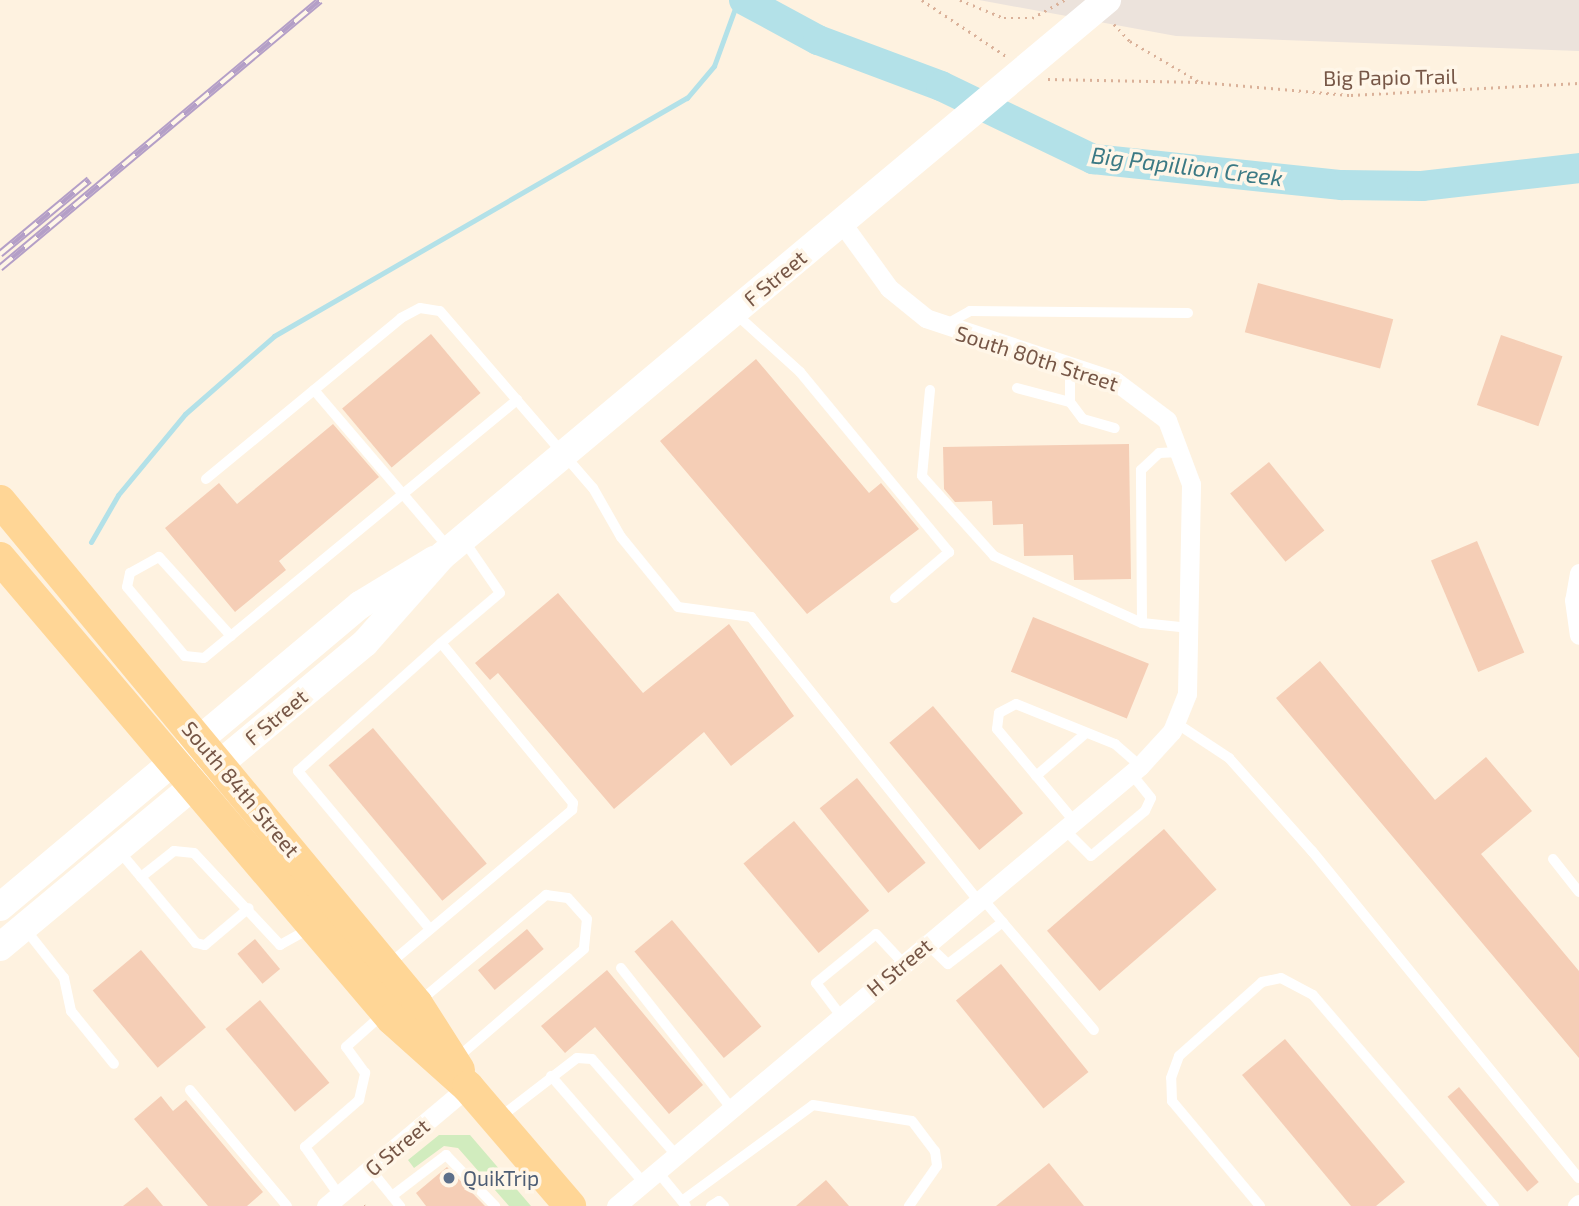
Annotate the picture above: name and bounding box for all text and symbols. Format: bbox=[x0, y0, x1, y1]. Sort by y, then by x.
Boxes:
street label: Big Papio Trail bbox=[1323, 63, 1457, 91]
water label: Big Papillion Creek bbox=[1090, 141, 1284, 191]
street label: F Street bbox=[738, 244, 812, 312]
street label: South 80th Street bbox=[953, 320, 1121, 396]
street label: F Street bbox=[239, 683, 313, 751]
street label: South 84th Street bbox=[177, 716, 305, 862]
street label: H Street bbox=[861, 933, 937, 1001]
street label: G Street bbox=[360, 1113, 434, 1181]
place label: QuikTrip bbox=[463, 1165, 539, 1191]
marker: QuikTrip bbox=[441, 1170, 457, 1186]

